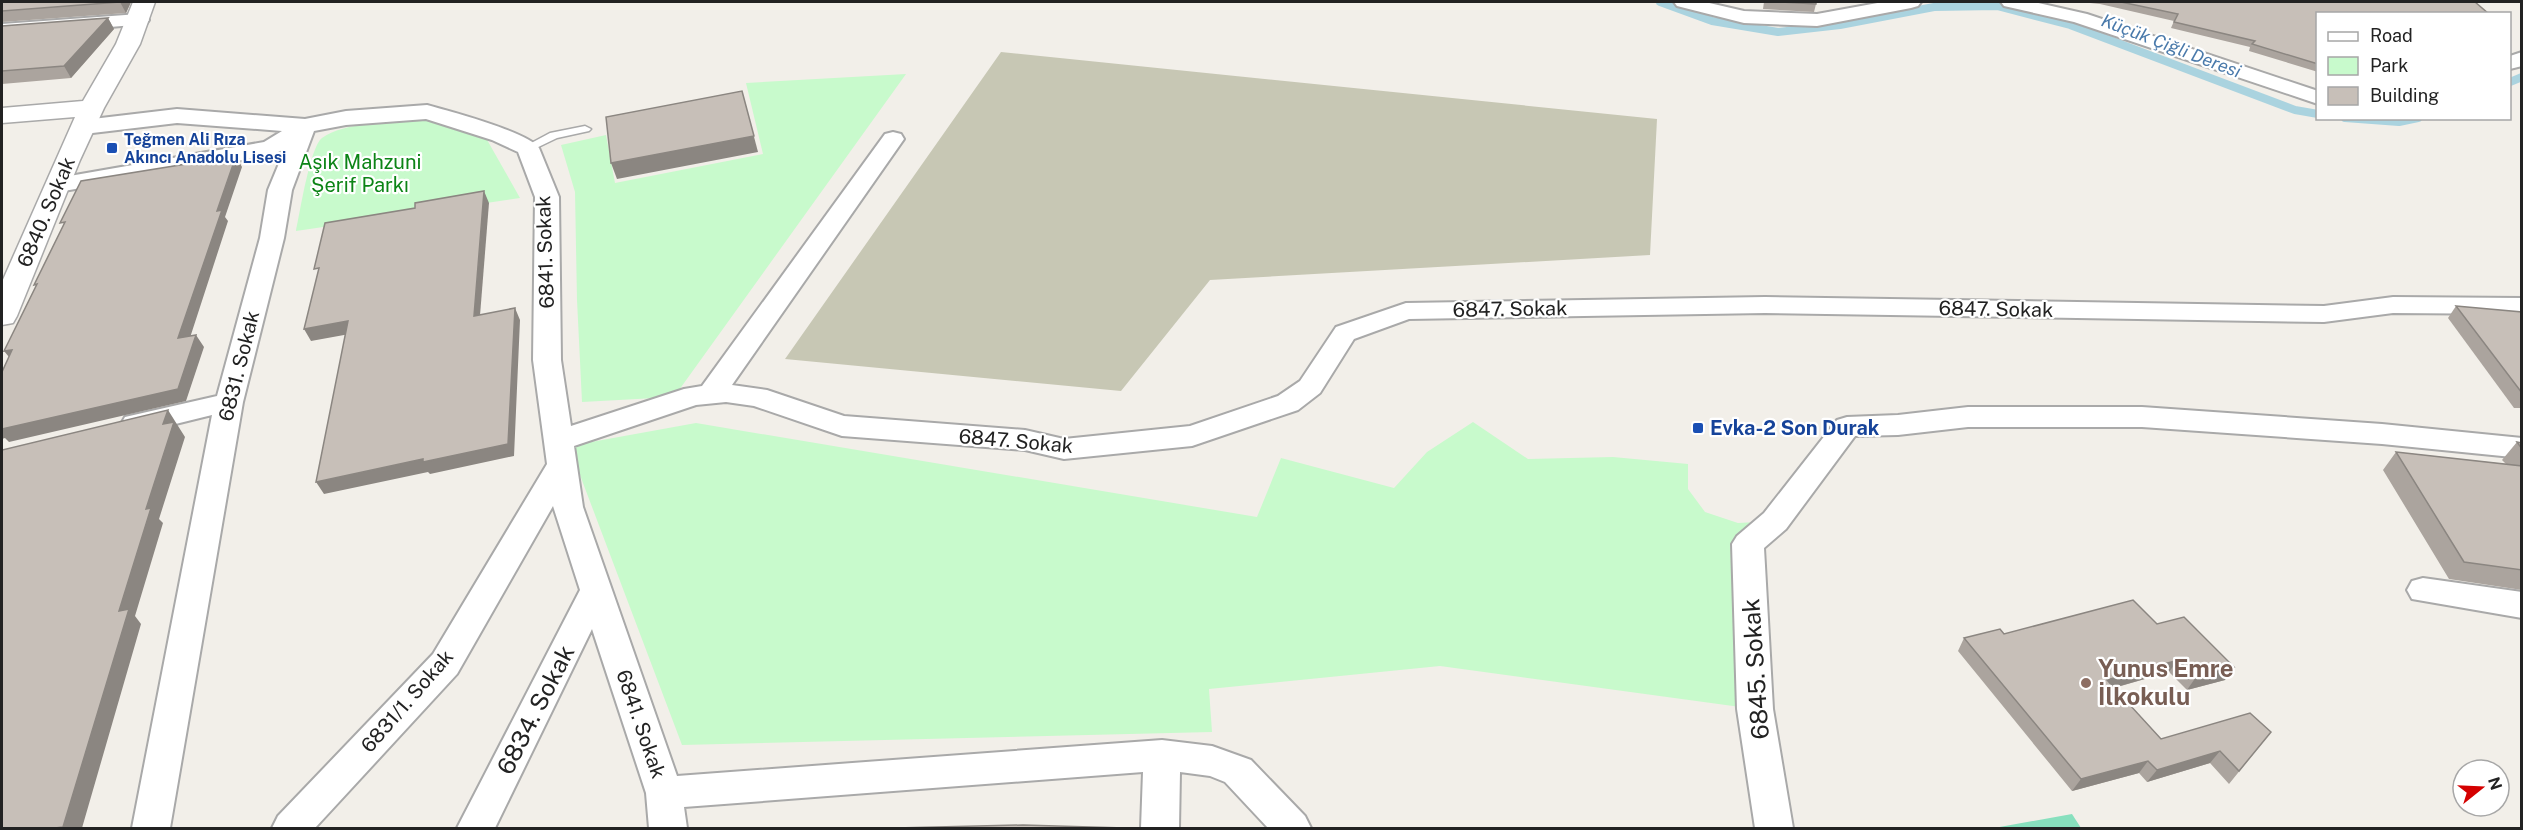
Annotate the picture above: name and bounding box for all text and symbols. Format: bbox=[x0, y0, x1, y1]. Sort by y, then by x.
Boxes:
water label: Küçük Çiğli Deresi bbox=[2098, 9, 2244, 82]
legend bbox=[2316, 12, 2511, 120]
text: Road bbox=[2370, 25, 2413, 46]
text: Park bbox=[2370, 55, 2408, 76]
text: Building bbox=[2370, 85, 2439, 106]
place label: Teğmen Ali Rıza Akıncı Anadolu Lisesi bbox=[124, 130, 286, 167]
marker: Teğmen Ali Rıza Akıncı Anadolu Lisesi bbox=[105, 141, 119, 155]
park label: Aşık Mahzuni Şerif Parkı bbox=[298, 150, 422, 197]
street label: 6840. Sokak bbox=[12, 153, 80, 271]
street label: 6841. Sokak bbox=[531, 195, 559, 309]
street label: 6847. Sokak bbox=[1453, 296, 1567, 322]
street label: 6847. Sokak bbox=[1939, 296, 2053, 322]
street label: 6831. Sokak bbox=[214, 308, 264, 424]
place label: Evka-2 Son Durak bbox=[1710, 416, 1880, 440]
marker: Evka-2 Son Durak bbox=[1691, 421, 1705, 435]
street label: 6847. Sokak bbox=[958, 424, 1074, 458]
street label: 6845. Sokak bbox=[1736, 598, 1774, 740]
street label: 6834. Sokak bbox=[491, 640, 580, 779]
street label: 6831/1. Sokak bbox=[356, 645, 458, 757]
place label: Yunus Emre İlkokulu bbox=[2098, 654, 2234, 710]
street label: 6841. Sokak bbox=[611, 667, 671, 781]
marker: Yunus Emre İlkokulu bbox=[2079, 676, 2093, 690]
north arrow bbox=[2451, 758, 2511, 818]
text: N bbox=[2484, 775, 2506, 792]

